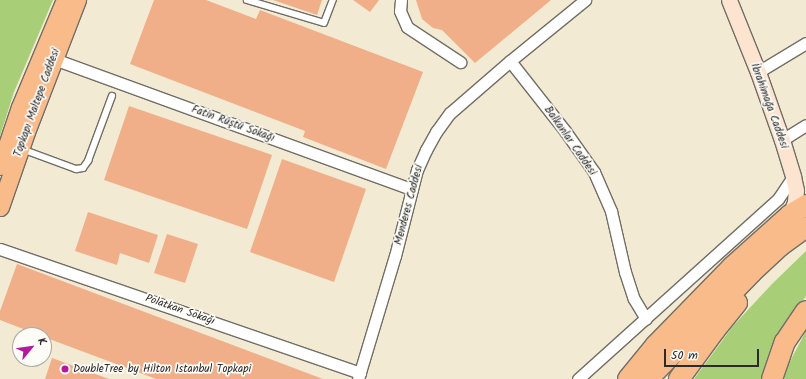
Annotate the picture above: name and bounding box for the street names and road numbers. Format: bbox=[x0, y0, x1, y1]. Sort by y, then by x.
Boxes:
street label: Topkapı Maltepe Caddesi bbox=[11, 47, 63, 159]
street label: İbrahimağa Caddesi bbox=[747, 61, 791, 151]
street label: Fatin Rüştü Sokağı bbox=[190, 103, 276, 145]
street label: Balkanlar Caddesi bbox=[541, 104, 599, 178]
street label: Menderes Caddesi bbox=[392, 163, 426, 247]
street label: Polatkan Sokağı bbox=[143, 292, 217, 328]

